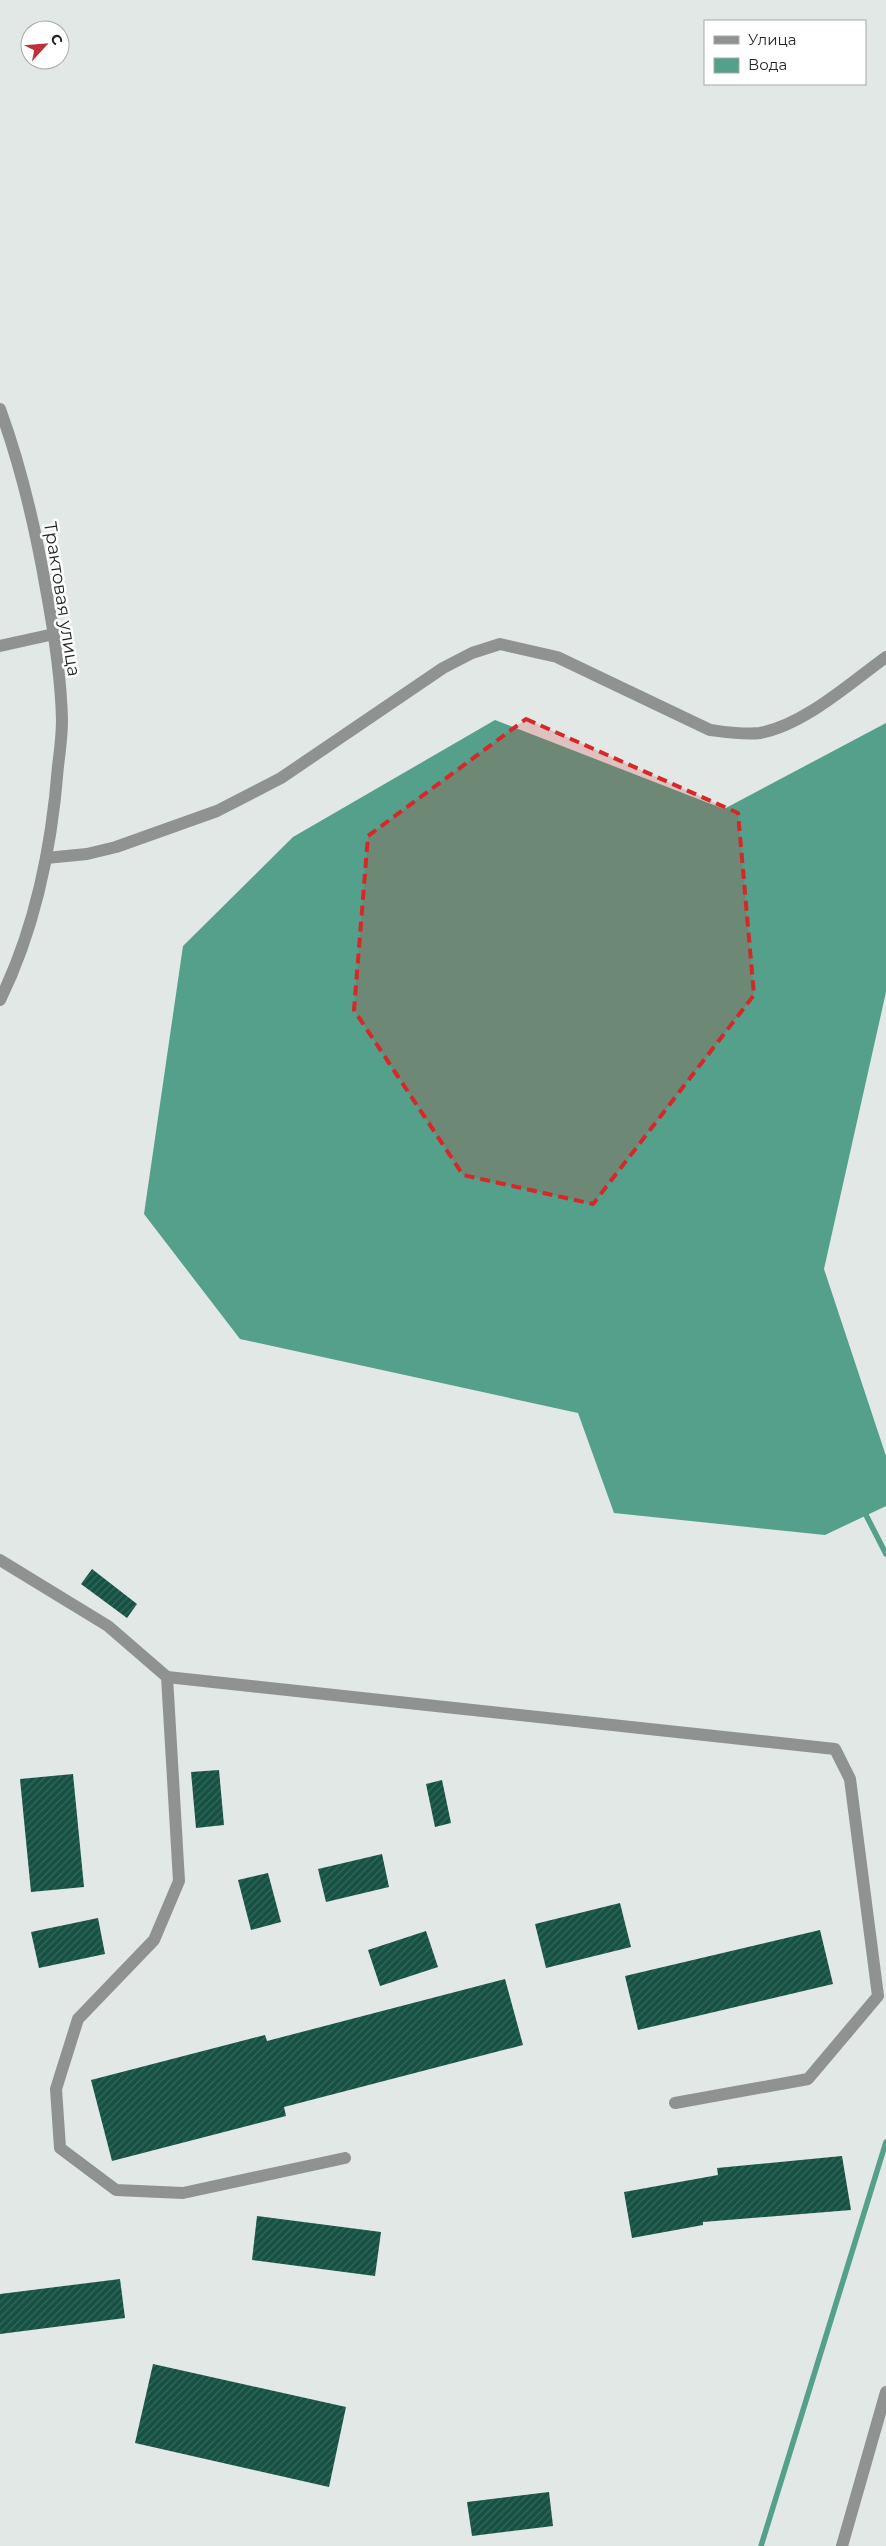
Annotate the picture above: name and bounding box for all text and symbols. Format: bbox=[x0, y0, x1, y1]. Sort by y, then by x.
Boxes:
north arrow bbox=[20, 20, 70, 70]
legend bbox=[704, 20, 866, 85]
text: Улица bbox=[748, 30, 796, 49]
text: С bbox=[46, 31, 67, 48]
text: Вода bbox=[748, 55, 787, 74]
street label: Трактовая улица bbox=[39, 520, 85, 678]

